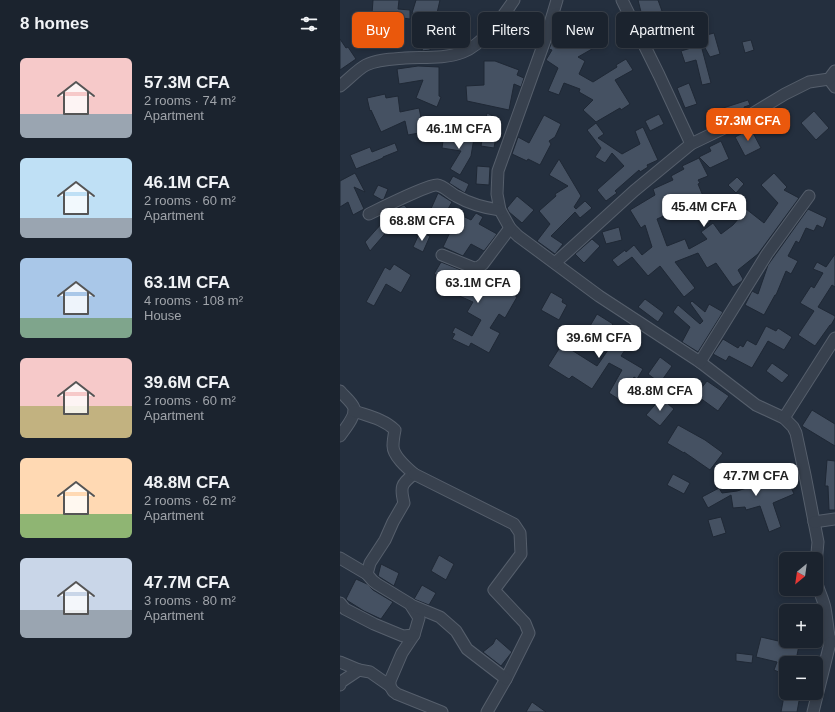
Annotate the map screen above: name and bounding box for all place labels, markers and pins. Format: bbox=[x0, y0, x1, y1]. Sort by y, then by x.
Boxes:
pin: 57.3M CFA bbox=[702, 108, 794, 142]
pin: 46.1M CFA bbox=[413, 116, 505, 150]
pin: 45.4M CFA bbox=[658, 194, 750, 228]
pin: 68.8M CFA bbox=[376, 208, 468, 242]
pin: 63.1M CFA bbox=[432, 270, 524, 304]
pin: 39.6M CFA bbox=[553, 325, 645, 359]
pin: 48.8M CFA bbox=[614, 378, 706, 412]
pin: 47.7M CFA bbox=[710, 463, 802, 497]

